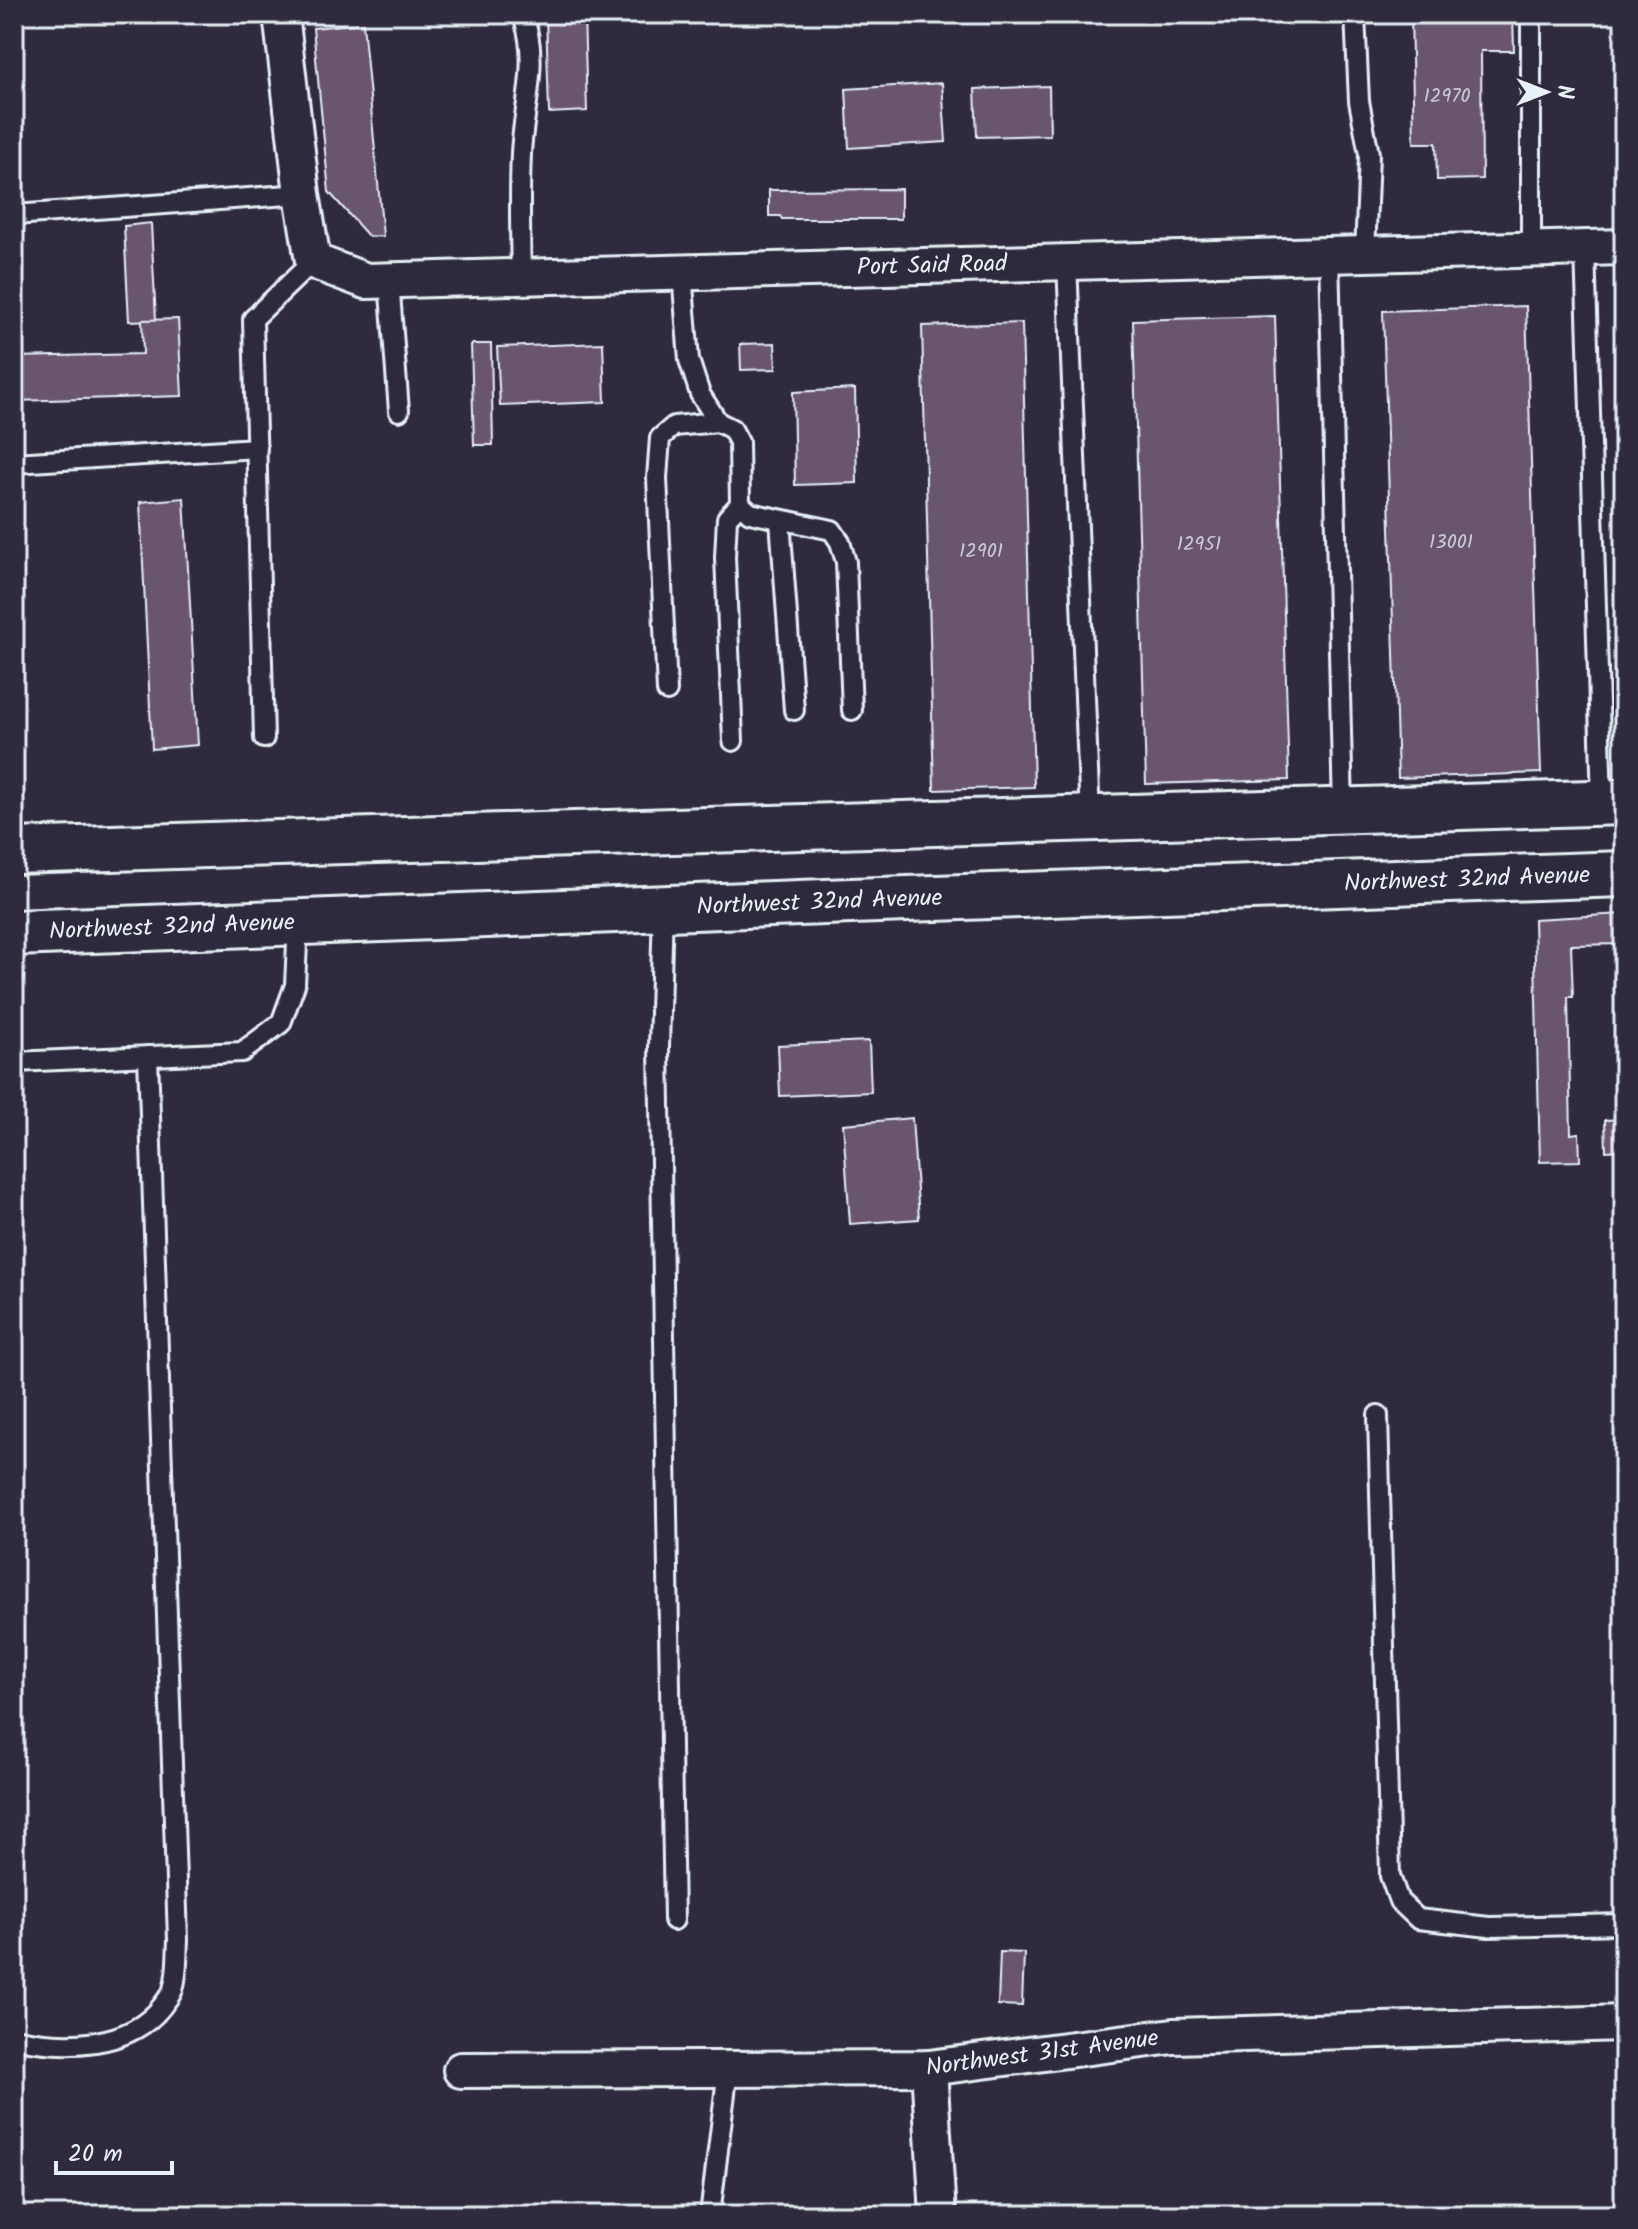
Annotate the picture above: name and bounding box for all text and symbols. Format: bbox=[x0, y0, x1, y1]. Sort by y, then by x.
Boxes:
north arrow bbox=[1506, 52, 1586, 132]
house number: 12970 bbox=[1424, 81, 1470, 113]
text: N bbox=[1546, 85, 1581, 99]
street label: Port Said Road bbox=[856, 244, 1009, 287]
house number: 13001 bbox=[1429, 527, 1473, 559]
house number: 12951 bbox=[1177, 529, 1221, 561]
house number: 12901 bbox=[959, 536, 1003, 568]
street label: Northwest 32nd Avenue bbox=[1343, 856, 1591, 903]
street label: Northwest 32nd Avenue bbox=[696, 878, 943, 926]
street label: Northwest 32nd Avenue bbox=[48, 903, 296, 951]
street label: Northwest 31st Avenue bbox=[923, 2019, 1161, 2088]
scale bar bbox=[56, 2125, 172, 2175]
text: 20 m bbox=[68, 2135, 123, 2174]

